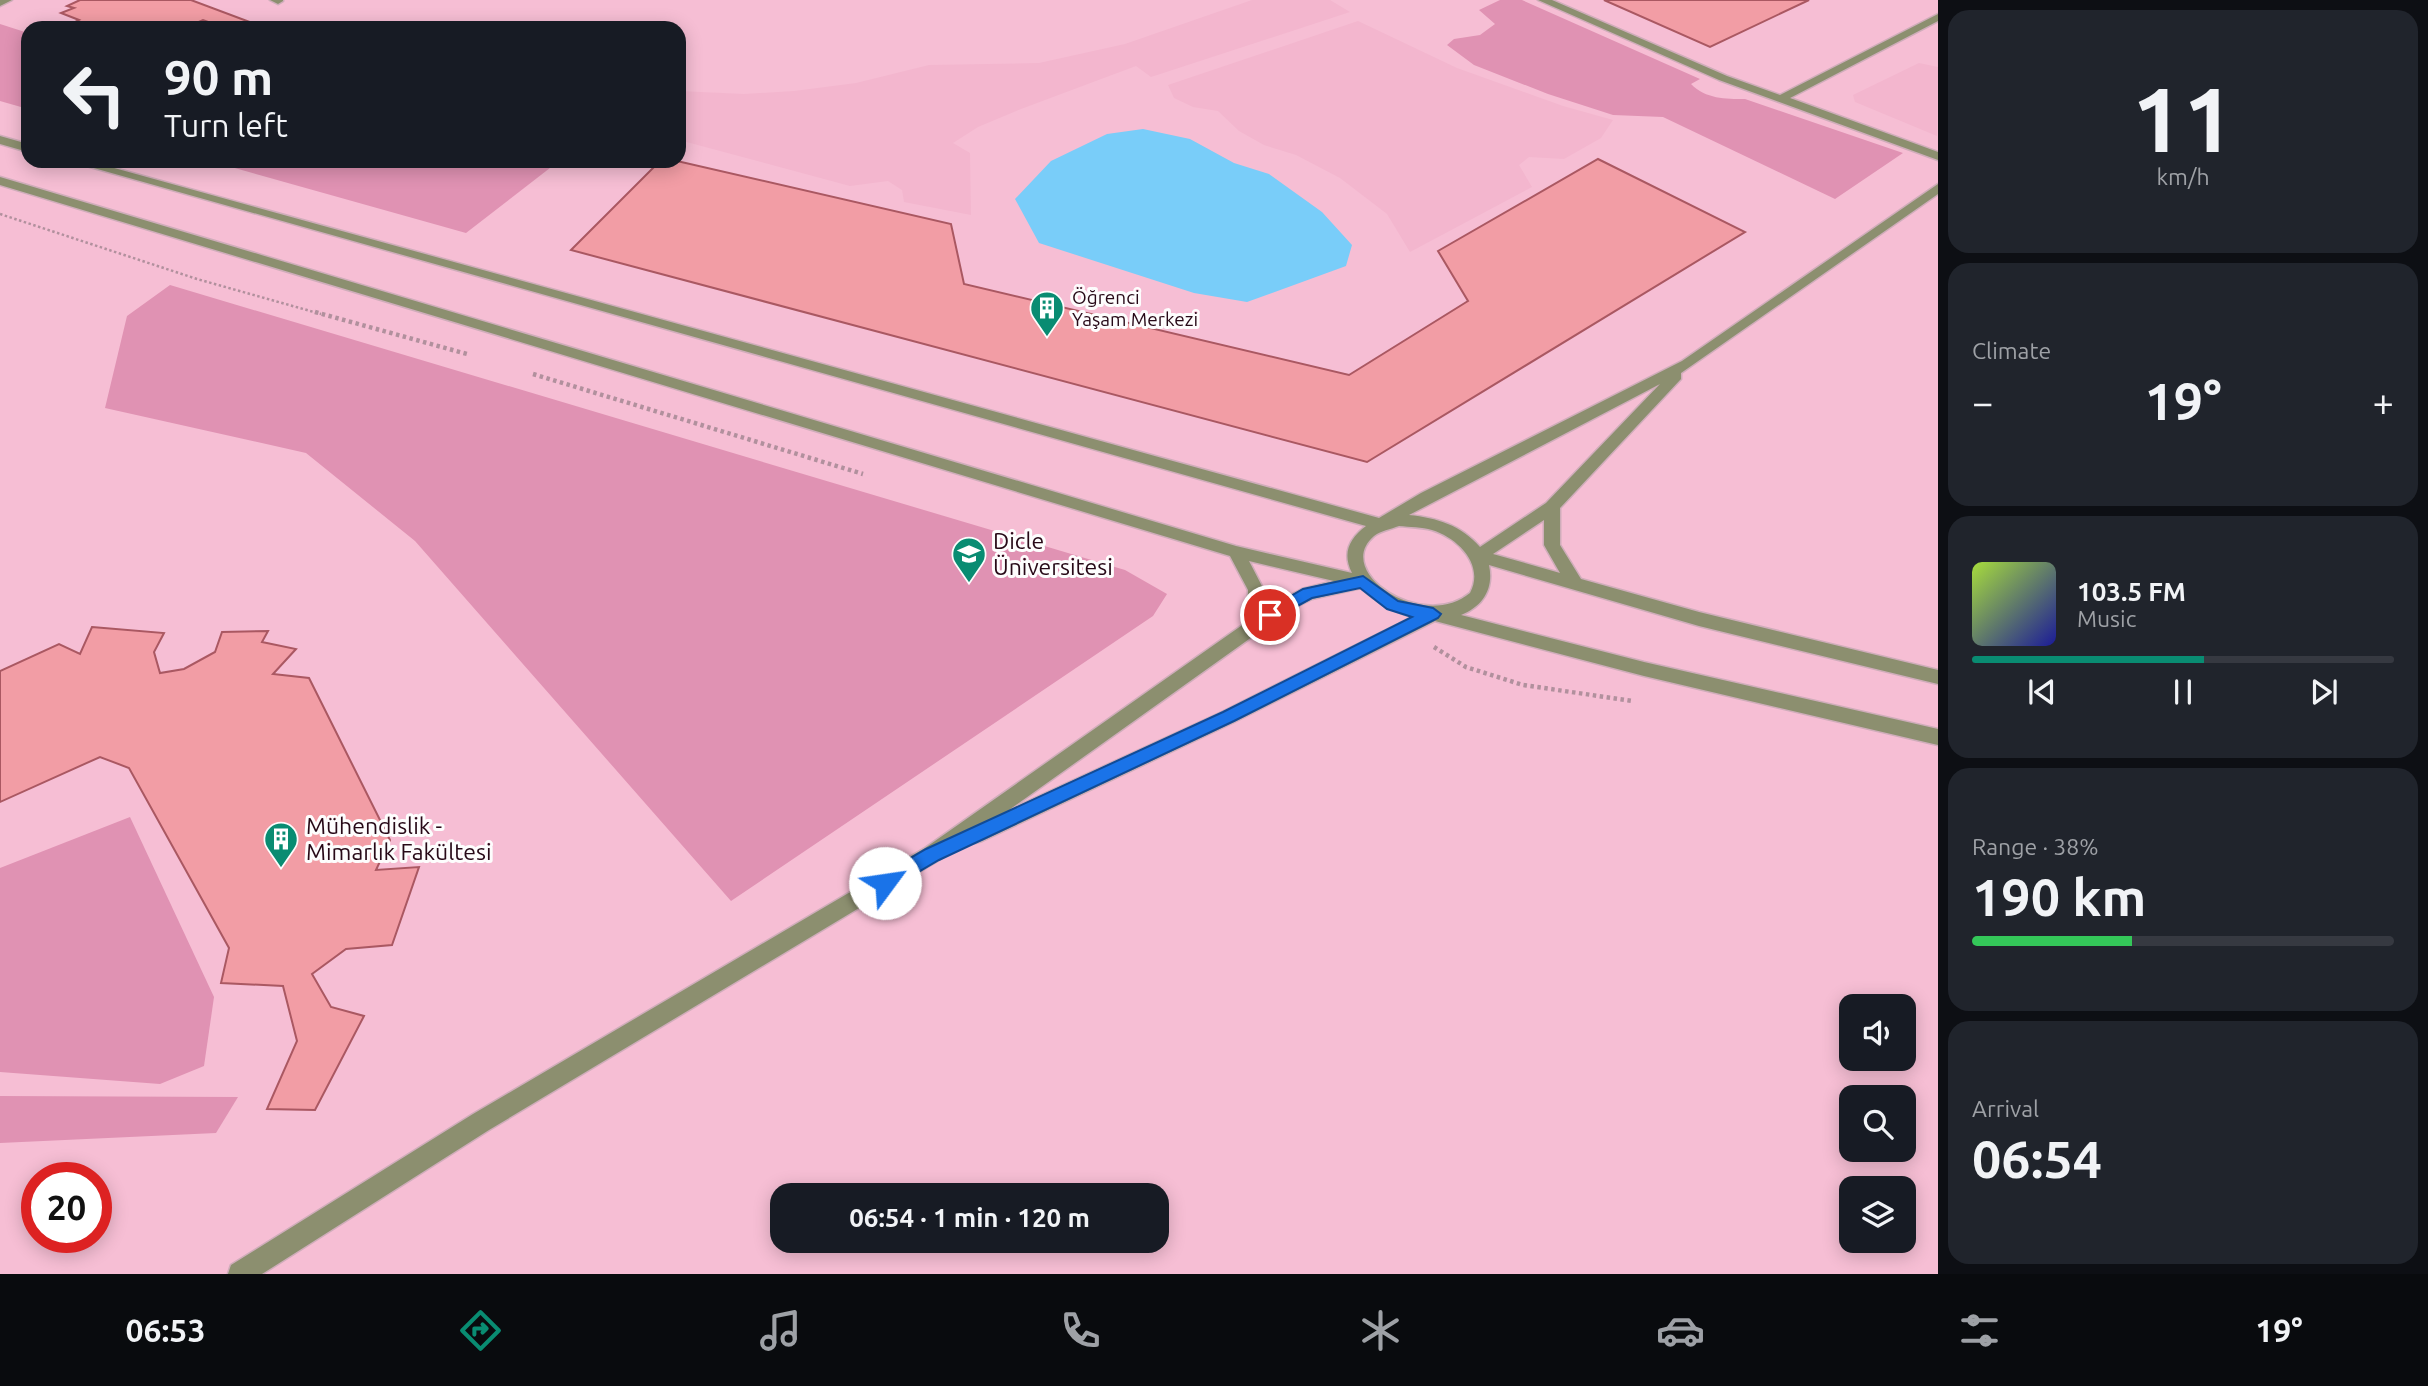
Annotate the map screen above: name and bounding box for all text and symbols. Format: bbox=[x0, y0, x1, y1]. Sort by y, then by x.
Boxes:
icon: left bbox=[49, 49, 140, 140]
text: 90 m bbox=[164, 49, 273, 104]
text: 11 bbox=[2132, 67, 2234, 169]
text: Turn left bbox=[164, 107, 288, 143]
text: km/h bbox=[2156, 164, 2210, 189]
place label: Öğrenci Yaşam Merkezi bbox=[1072, 286, 1198, 330]
building icon: Öğrenci Yaşam Merkezi bbox=[1028, 289, 1066, 338]
text: Climate bbox=[1972, 338, 2051, 363]
text: 19° bbox=[2144, 372, 2222, 430]
text: − bbox=[1972, 381, 1993, 423]
text: + bbox=[2373, 381, 2394, 423]
place label: Dicle Üniversitesi bbox=[993, 528, 1113, 579]
school or university icon: Dicle Üniversitesi bbox=[950, 535, 988, 584]
text: 103.5 FM bbox=[2077, 577, 2186, 606]
pin bbox=[1240, 585, 1300, 645]
icon: arrive bbox=[1251, 596, 1289, 634]
text: Music bbox=[2077, 606, 2136, 631]
icon: previous bbox=[2023, 673, 2061, 711]
icon: pause bbox=[2164, 673, 2202, 711]
icon: next bbox=[2305, 673, 2343, 711]
place label: Mühendislik - Mimarlık Fakültesi bbox=[306, 813, 492, 864]
building icon: Mühendislik - Mimarlık Fakültesi bbox=[262, 820, 300, 869]
text: Range · 38% bbox=[1972, 834, 2099, 859]
position arrow bbox=[848, 846, 922, 920]
text: 190 km bbox=[1972, 868, 2146, 926]
map controls bbox=[1839, 994, 1916, 1253]
button: sound bbox=[1839, 994, 1916, 1071]
button: search bbox=[1839, 1085, 1916, 1162]
text: Arrival bbox=[1972, 1096, 2039, 1121]
text: 06:54 bbox=[1972, 1130, 2102, 1188]
speed limit sign: 20 bbox=[21, 1162, 112, 1253]
button: layers bbox=[1839, 1176, 1916, 1253]
text: 06:54 · 1 min · 120 m bbox=[849, 1203, 1090, 1232]
icon: directions bbox=[456, 1306, 505, 1355]
icon: music bbox=[756, 1306, 805, 1355]
icon: phone bbox=[1056, 1306, 1105, 1355]
icon: climate bbox=[1356, 1306, 1405, 1355]
icon: car bbox=[1656, 1306, 1705, 1355]
icon: filters bbox=[1955, 1306, 2004, 1355]
text: 06:53 bbox=[125, 1312, 205, 1348]
text: 19° bbox=[2255, 1312, 2303, 1348]

